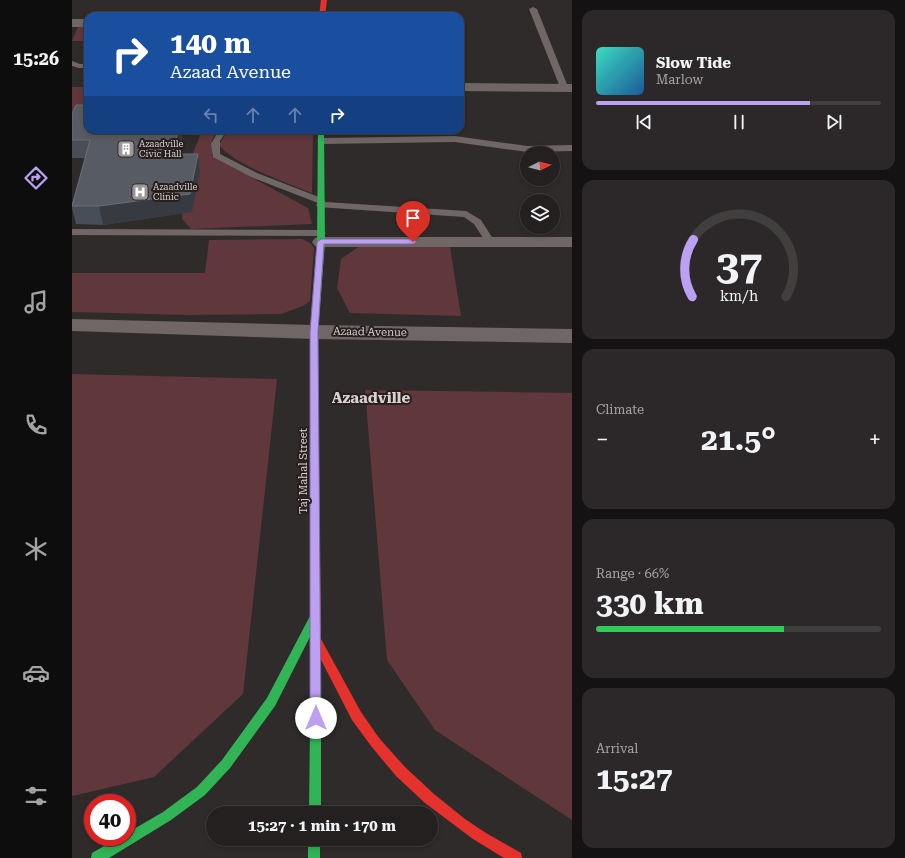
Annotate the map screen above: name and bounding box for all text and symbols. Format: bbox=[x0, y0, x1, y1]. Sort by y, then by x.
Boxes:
text: 140 m bbox=[170, 27, 251, 60]
icon: right bbox=[104, 28, 156, 80]
text: 15:26 bbox=[13, 48, 59, 69]
text: Slow Tide bbox=[656, 54, 731, 72]
text: Azaad Avenue bbox=[170, 61, 291, 82]
text: Marlow bbox=[656, 72, 703, 87]
icon: left bbox=[200, 104, 222, 126]
icon: ahead bbox=[242, 104, 264, 126]
icon: ahead bbox=[284, 104, 306, 126]
icon: right bbox=[326, 104, 348, 126]
icon: previous bbox=[633, 111, 655, 133]
icon: pause bbox=[728, 111, 750, 133]
icon: next bbox=[823, 111, 845, 133]
building icon: Azaadville Civic Hall bbox=[116, 139, 136, 159]
place label: Azaadville Civic Hall bbox=[139, 139, 184, 159]
north arrow bbox=[520, 146, 560, 186]
map controls bbox=[520, 146, 560, 234]
icon: directions bbox=[22, 164, 50, 192]
hospital icon: Azaadville Clinic bbox=[130, 182, 150, 202]
place label: Azaadville Clinic bbox=[153, 182, 198, 202]
button: layers bbox=[520, 194, 560, 234]
pin bbox=[396, 201, 430, 242]
icon: arrive bbox=[402, 207, 424, 229]
text: 37 bbox=[715, 241, 762, 290]
icon: music bbox=[22, 288, 50, 316]
text: km/h bbox=[719, 288, 758, 304]
street label: Azaad Avenue bbox=[333, 325, 407, 339]
district label: Azaadville bbox=[332, 389, 411, 407]
text: Climate bbox=[596, 402, 644, 417]
icon: phone bbox=[22, 411, 50, 439]
text: 21.5° bbox=[701, 422, 776, 457]
text: − bbox=[596, 427, 608, 452]
text: + bbox=[869, 427, 881, 452]
street label: Taj Mahal Street bbox=[297, 428, 310, 514]
icon: climate bbox=[22, 535, 50, 563]
text: Range · 66% bbox=[596, 566, 669, 581]
text: 330 km bbox=[596, 586, 704, 621]
icon: car bbox=[22, 659, 50, 687]
position arrow bbox=[295, 697, 337, 739]
text: Arrival bbox=[596, 741, 638, 756]
text: 15:27 bbox=[596, 761, 673, 796]
icon: filters bbox=[22, 782, 50, 810]
speed limit sign: 40 bbox=[84, 794, 136, 846]
text: 15:27 · 1 min · 170 m bbox=[248, 817, 396, 835]

